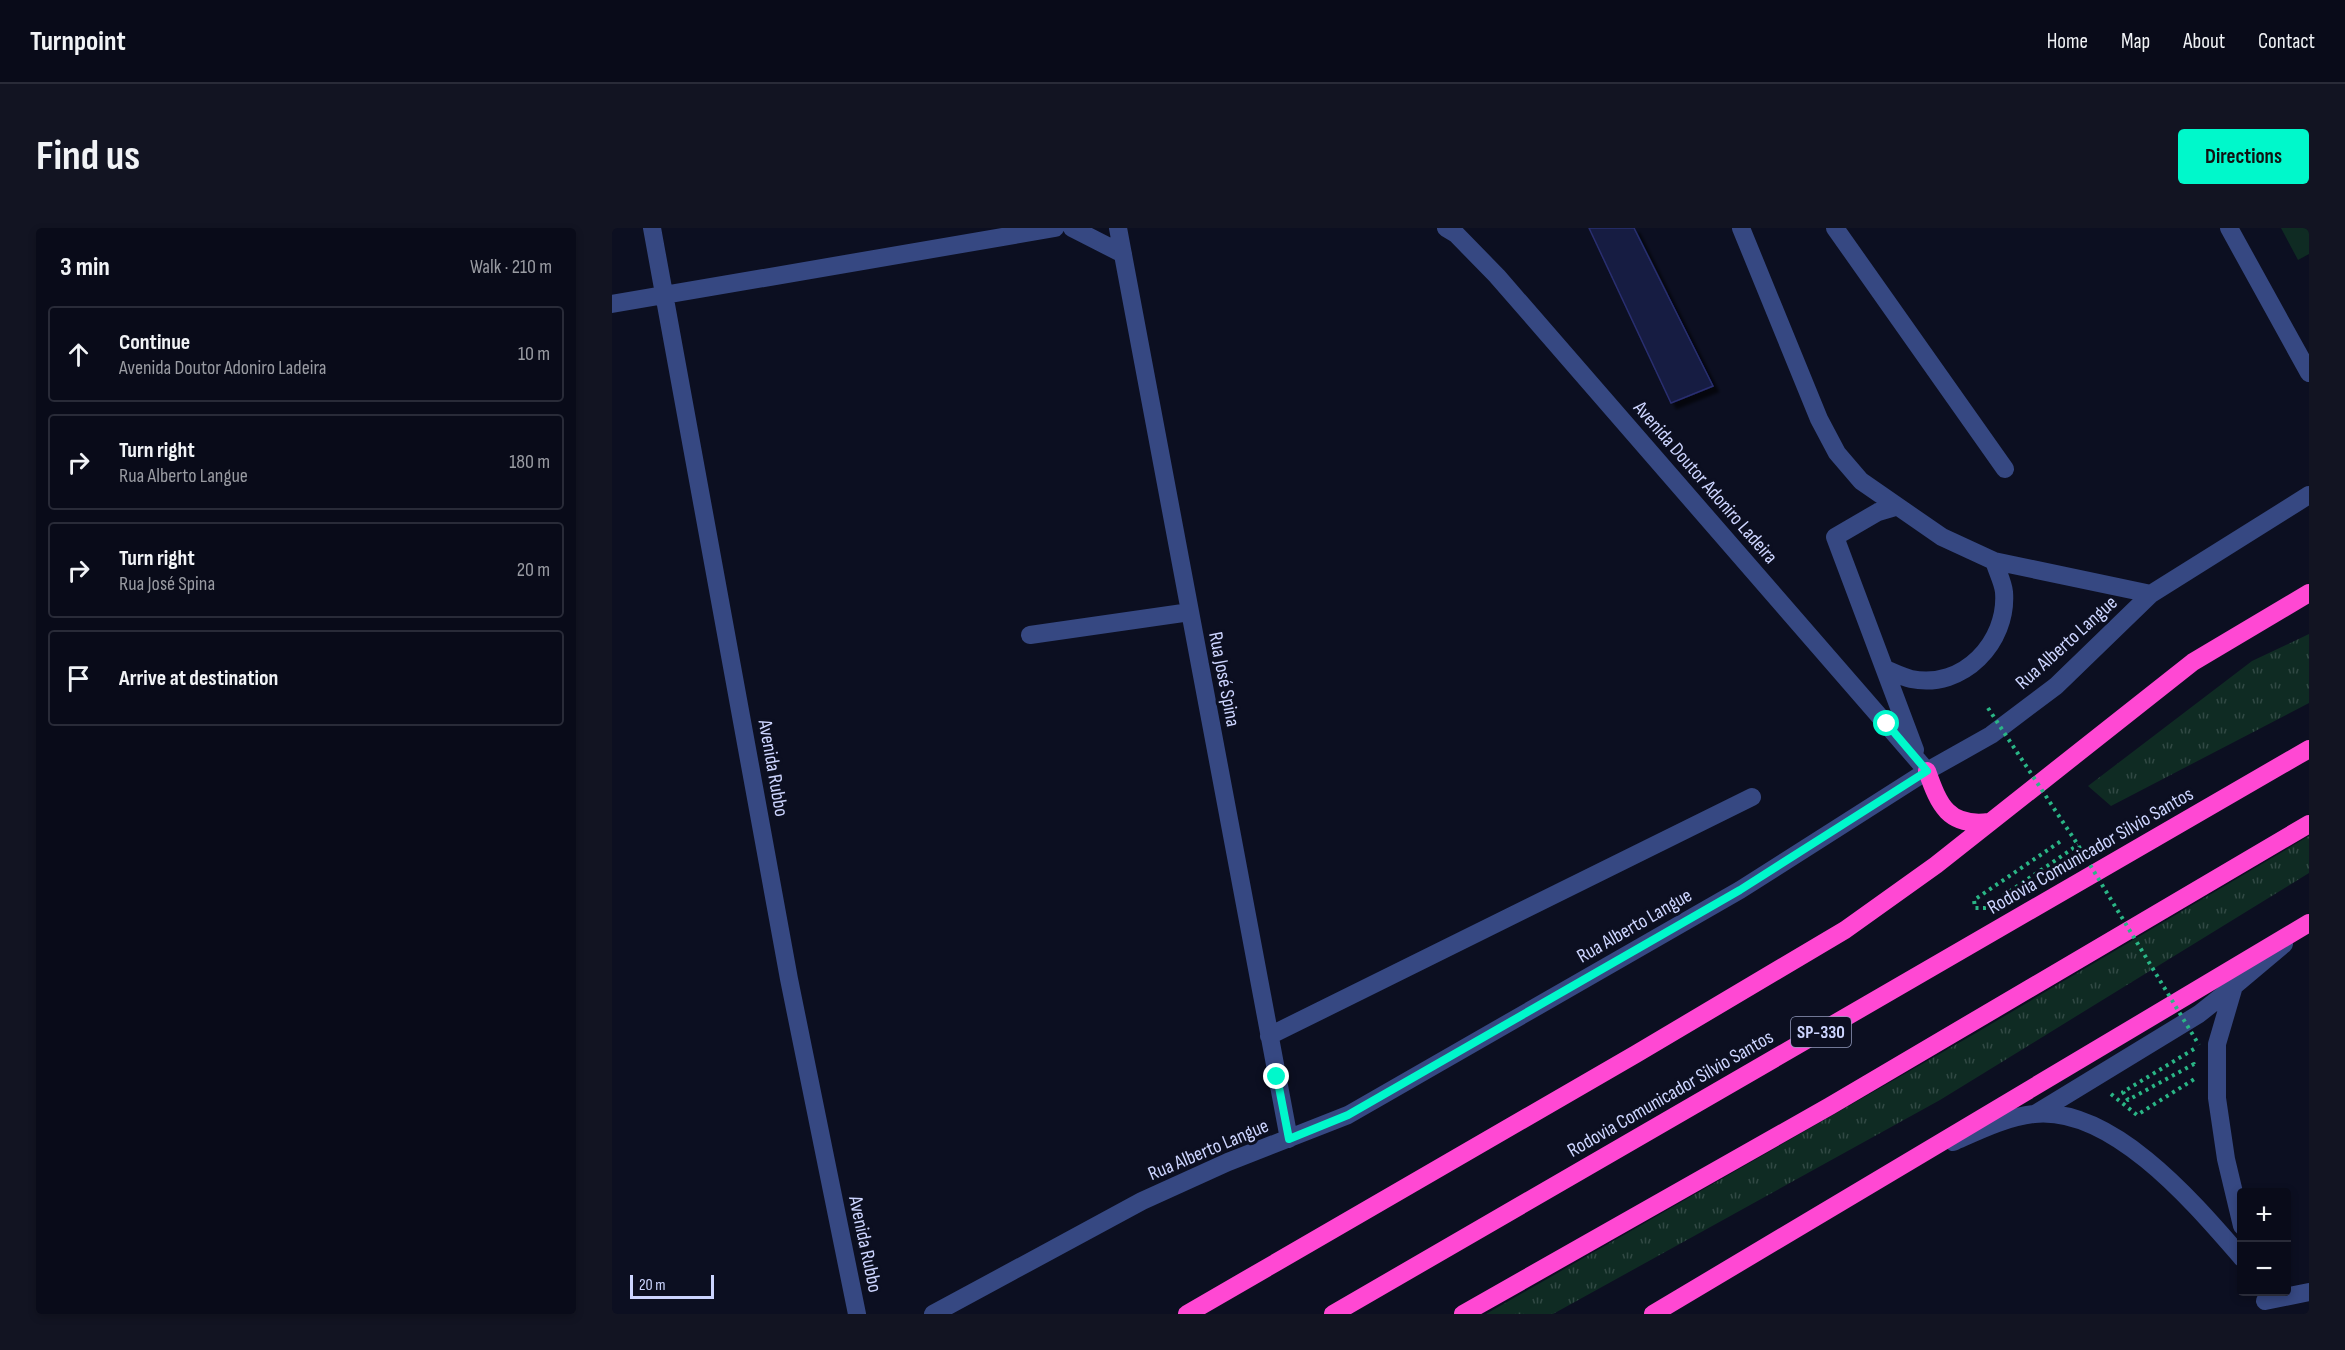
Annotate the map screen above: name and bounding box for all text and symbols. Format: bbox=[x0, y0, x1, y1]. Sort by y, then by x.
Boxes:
text: Turnpoint bbox=[30, 25, 126, 58]
text: Home bbox=[2047, 29, 2088, 54]
text: Map bbox=[2121, 29, 2150, 54]
text: About bbox=[2183, 29, 2225, 54]
text: Contact bbox=[2258, 29, 2315, 54]
button: Directions bbox=[2178, 129, 2309, 184]
text: Find us bbox=[36, 131, 140, 182]
text: 3 min bbox=[60, 252, 110, 283]
text: Walk · 210 m bbox=[470, 255, 552, 279]
text: Continue bbox=[119, 329, 190, 356]
icon: ahead bbox=[62, 338, 95, 371]
text: 10 m bbox=[518, 342, 550, 366]
text: Avenida Doutor Adoniro Ladeira bbox=[119, 356, 327, 380]
street label: Avenida Doutor Adoniro Ladeira bbox=[1627, 396, 1782, 569]
text: Turn right bbox=[119, 437, 195, 464]
icon: right bbox=[62, 446, 95, 479]
text: 180 m bbox=[509, 450, 550, 474]
text: Rua Alberto Langue bbox=[119, 464, 248, 488]
text: Turn right bbox=[119, 545, 195, 572]
icon: right bbox=[62, 554, 95, 587]
text: 20 m bbox=[517, 558, 550, 582]
text: Rua José Spina bbox=[119, 572, 215, 596]
street label: Rua Alberto Langue bbox=[2011, 591, 2123, 695]
street label: Rua José Spina bbox=[1203, 630, 1245, 729]
icon: arrive bbox=[62, 662, 95, 695]
text: Arrive at destination bbox=[119, 665, 278, 692]
route start bbox=[1873, 710, 1899, 736]
street label: Avenida Rubbo bbox=[753, 717, 793, 818]
street label: Rodovia Comunicador Silvio Santos bbox=[1983, 782, 2198, 920]
street label: Rua Alberto Langue bbox=[1573, 883, 1696, 968]
road number: SP-330 bbox=[1791, 1017, 1851, 1047]
street label: Rodovia Comunicador Silvio Santos bbox=[1563, 1025, 1778, 1163]
route end bbox=[1263, 1063, 1289, 1089]
street label: Rua Alberto Langue bbox=[1144, 1114, 1272, 1186]
map controls bbox=[2237, 1188, 2291, 1296]
button: + bbox=[2237, 1188, 2291, 1242]
street label: Avenida Rubbo bbox=[843, 1193, 887, 1295]
button: − bbox=[2237, 1242, 2291, 1296]
scale bar bbox=[630, 1272, 714, 1300]
text: 20 m bbox=[639, 1276, 666, 1295]

